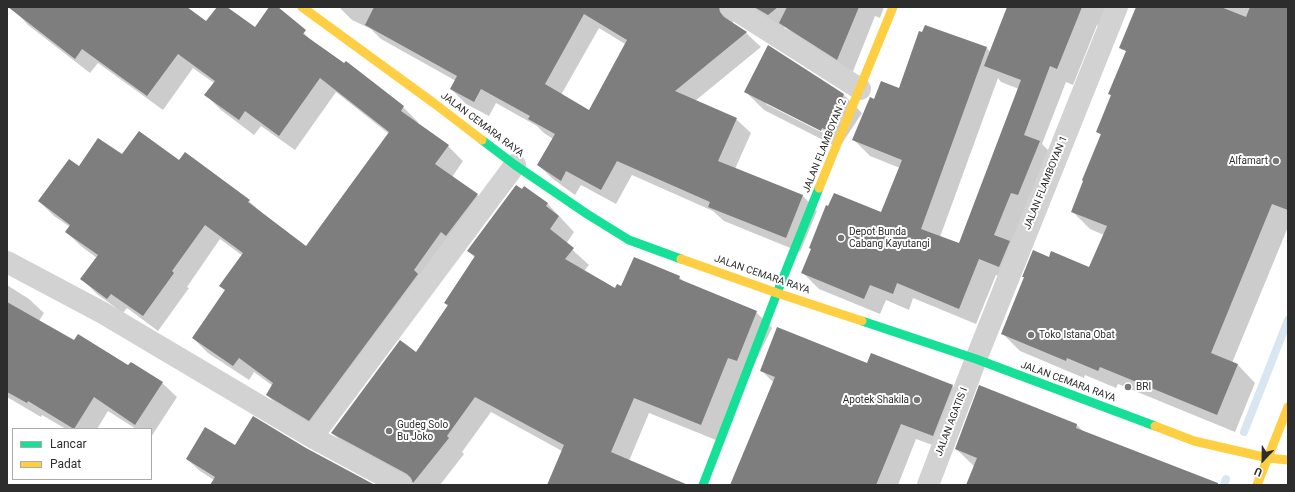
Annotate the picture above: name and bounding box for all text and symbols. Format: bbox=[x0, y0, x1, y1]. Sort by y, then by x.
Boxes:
street label: JALAN CEMARA RAYA bbox=[438, 90, 526, 160]
street label: JALAN FLAMBOYAN 2 bbox=[801, 97, 849, 195]
street label: JALAN FLAMBOYAN 1 bbox=[1022, 134, 1070, 232]
place label: Alfamart bbox=[1229, 155, 1268, 167]
marker: Alfamart bbox=[1271, 156, 1281, 166]
place label: Depot Bunda Cabang Kayutangi bbox=[849, 226, 930, 250]
marker: Depot Bunda Cabang Kayutangi bbox=[836, 233, 846, 243]
street label: JALAN CEMARA RAYA bbox=[713, 253, 811, 297]
place label: Toko Istana Obat bbox=[1039, 329, 1115, 341]
marker: Toko Istana Obat bbox=[1026, 330, 1036, 340]
street label: JALAN CEMARA RAYA bbox=[1019, 359, 1117, 405]
place label: BRI bbox=[1136, 381, 1151, 393]
marker: BRI bbox=[1123, 382, 1133, 392]
street label: JALAN AGATIS I bbox=[933, 386, 971, 458]
place label: Apotek Shakila bbox=[843, 394, 909, 406]
marker: Apotek Shakila bbox=[912, 395, 922, 405]
place label: Gudeg Solo Bu Joko bbox=[397, 419, 448, 442]
marker: Gudeg Solo Bu Joko bbox=[384, 426, 394, 436]
legend bbox=[12, 428, 152, 480]
text: Lancar bbox=[50, 437, 87, 451]
north arrow bbox=[1243, 440, 1283, 480]
text: Padat bbox=[50, 457, 81, 471]
text: U bbox=[1253, 464, 1264, 479]

